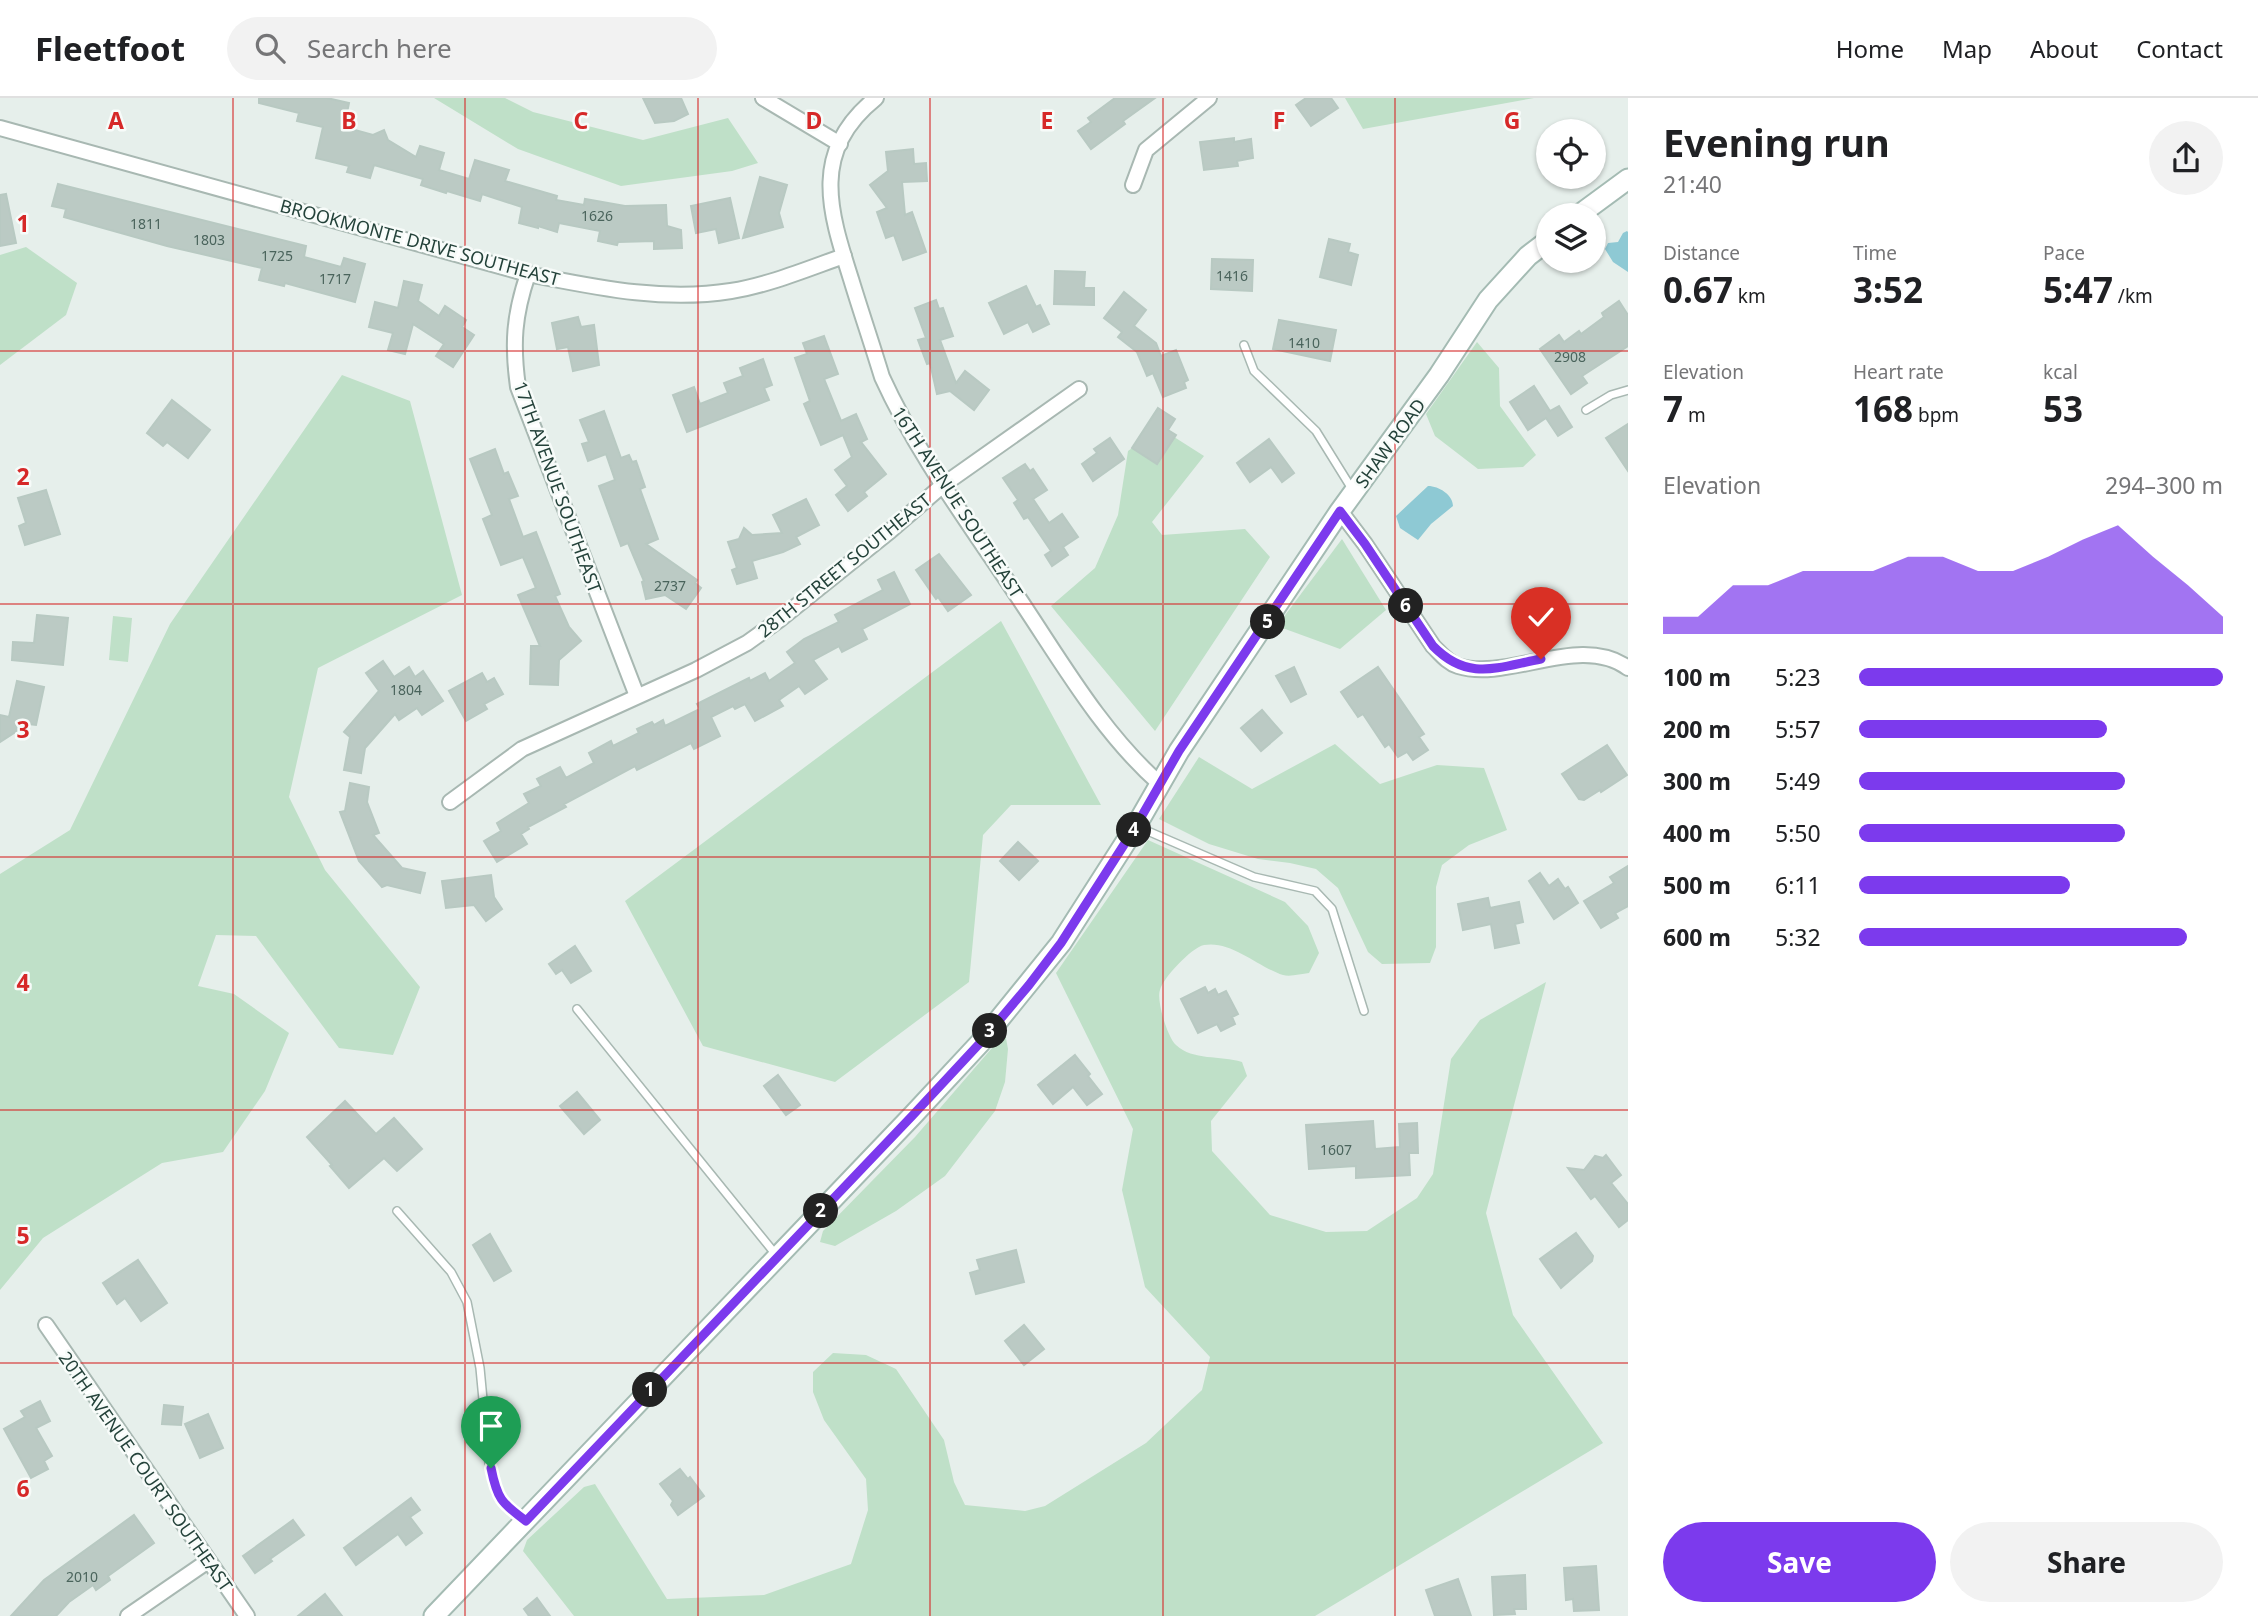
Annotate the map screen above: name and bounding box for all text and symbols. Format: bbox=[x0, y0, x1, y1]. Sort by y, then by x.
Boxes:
search box bbox=[227, 17, 717, 80]
text: Fleetfoot bbox=[35, 26, 185, 71]
icon: search bbox=[251, 29, 289, 67]
text: Search here bbox=[307, 30, 452, 66]
text: Home bbox=[1836, 32, 1904, 65]
text: Map bbox=[1942, 32, 1992, 65]
text: About bbox=[2030, 32, 2098, 65]
text: Contact bbox=[2136, 32, 2223, 65]
text: A bbox=[108, 104, 124, 136]
text: B bbox=[341, 104, 357, 136]
text: C bbox=[574, 104, 589, 136]
text: D bbox=[806, 104, 822, 136]
text: E bbox=[1041, 104, 1053, 136]
text: F bbox=[1273, 104, 1285, 136]
text: G bbox=[1504, 104, 1520, 136]
text: Evening run bbox=[1663, 116, 1890, 168]
map controls bbox=[1536, 119, 1606, 273]
button: locate bbox=[1536, 119, 1606, 189]
button: share bbox=[2149, 121, 2223, 195]
text: 21:40 bbox=[1663, 168, 1722, 200]
street label: BROOKMONTE DRIVE SOUTHEAST bbox=[277, 193, 563, 291]
button: layers bbox=[1536, 203, 1606, 273]
house number: 1626 bbox=[581, 206, 613, 225]
text: 1 bbox=[16, 207, 30, 239]
house number: 1811 bbox=[130, 214, 162, 233]
house number: 1803 bbox=[193, 230, 225, 249]
text: Distance bbox=[1663, 240, 1740, 266]
text: Time bbox=[1853, 240, 1897, 266]
text: Pace bbox=[2043, 240, 2085, 266]
house number: 1725 bbox=[261, 246, 293, 265]
house number: 1416 bbox=[1216, 266, 1248, 285]
text: 0.67 bbox=[1663, 266, 1733, 313]
text: 3:52 bbox=[1853, 266, 1923, 313]
text: 5:47 bbox=[2043, 266, 2113, 313]
house number: 1717 bbox=[319, 269, 351, 288]
text: km bbox=[1733, 283, 1766, 309]
text: /km bbox=[2113, 283, 2153, 309]
house number: 1410 bbox=[1288, 333, 1320, 352]
house number: 2908 bbox=[1554, 347, 1586, 366]
text: Elevation bbox=[1663, 359, 1744, 385]
text: Heart rate bbox=[1853, 359, 1944, 385]
text: kcal bbox=[2043, 359, 2078, 385]
street label: 17TH AVENUE SOUTHEAST bbox=[508, 378, 608, 596]
text: 7 bbox=[1663, 385, 1683, 432]
text: 168 bbox=[1853, 385, 1913, 432]
text: 53 bbox=[2043, 385, 2083, 432]
street label: SHAW ROAD bbox=[1349, 393, 1431, 493]
street label: 16TH AVENUE SOUTHEAST bbox=[887, 402, 1029, 602]
text: m bbox=[1683, 402, 1706, 428]
text: bpm bbox=[1913, 402, 1959, 428]
text: 2 bbox=[16, 460, 30, 492]
text: Elevation bbox=[1663, 469, 1761, 501]
text: 294–300 m bbox=[2105, 469, 2223, 501]
street label: 28TH STREET SOUTHEAST bbox=[752, 488, 936, 642]
house number: 2737 bbox=[654, 576, 686, 595]
pin bbox=[1511, 587, 1571, 659]
pin: 6 bbox=[1388, 588, 1424, 624]
text: 6 bbox=[1400, 592, 1411, 618]
icon: check bbox=[1522, 598, 1560, 636]
pin: 5 bbox=[1250, 604, 1286, 640]
text: 5 bbox=[1262, 608, 1273, 634]
text: 100 m bbox=[1663, 661, 1731, 693]
text: 5:23 bbox=[1775, 661, 1821, 693]
house number: 1804 bbox=[390, 680, 422, 699]
text: 3 bbox=[16, 713, 30, 745]
text: 200 m bbox=[1663, 713, 1731, 745]
text: 5:57 bbox=[1775, 713, 1821, 745]
text: 300 m bbox=[1663, 765, 1731, 797]
text: 5:49 bbox=[1775, 765, 1821, 797]
pin: 4 bbox=[1116, 812, 1152, 848]
text: 4 bbox=[1128, 816, 1139, 842]
text: 400 m bbox=[1663, 817, 1731, 849]
text: 5:50 bbox=[1775, 817, 1821, 849]
text: 500 m bbox=[1663, 869, 1731, 901]
text: 6:11 bbox=[1775, 869, 1821, 901]
text: 600 m bbox=[1663, 921, 1731, 953]
text: 5:32 bbox=[1775, 921, 1821, 953]
text: 4 bbox=[16, 966, 30, 998]
pin: 3 bbox=[972, 1014, 1007, 1048]
text: 3 bbox=[984, 1017, 995, 1043]
house number: 1607 bbox=[1320, 1140, 1352, 1159]
pin: 2 bbox=[804, 1194, 838, 1228]
text: 2 bbox=[815, 1197, 826, 1223]
text: 5 bbox=[16, 1219, 30, 1251]
street label: 20TH AVENUE COURT SOUTHEAST bbox=[54, 1346, 238, 1596]
pin: 1 bbox=[632, 1372, 668, 1408]
text: 1 bbox=[644, 1376, 655, 1402]
pin bbox=[461, 1396, 521, 1468]
icon: arrive bbox=[472, 1407, 510, 1445]
text: 6 bbox=[16, 1472, 30, 1504]
button: Save bbox=[1663, 1522, 1936, 1602]
button: Share bbox=[1950, 1522, 2223, 1602]
house number: 2010 bbox=[66, 1567, 98, 1586]

